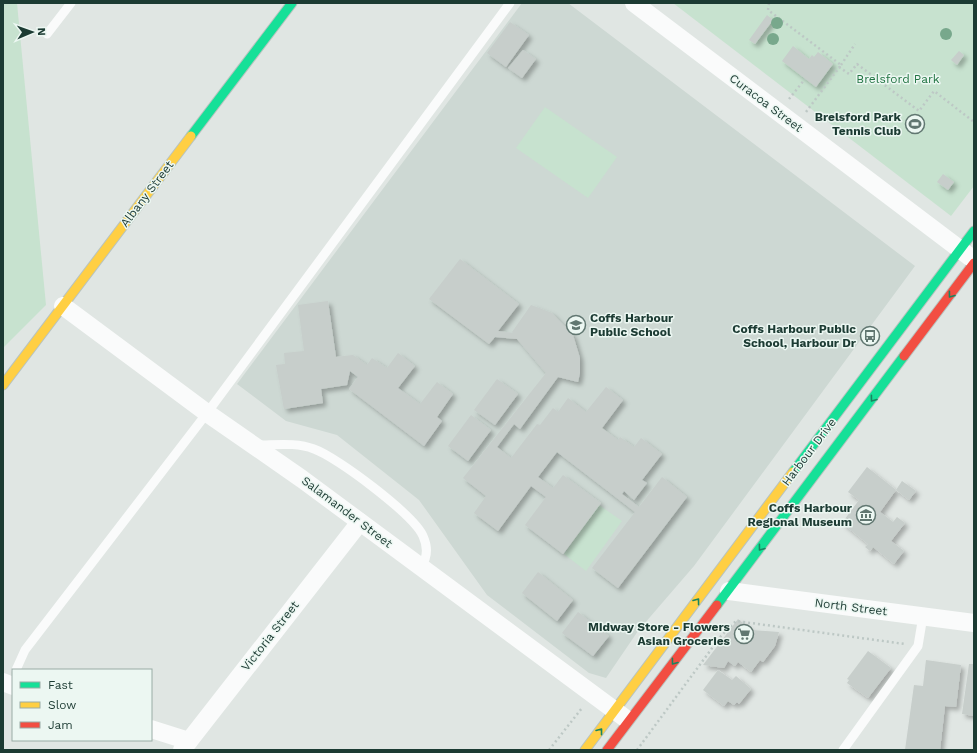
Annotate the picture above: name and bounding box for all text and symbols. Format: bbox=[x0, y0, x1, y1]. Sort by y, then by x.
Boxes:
north arrow bbox=[12, 12, 52, 52]
text: N bbox=[35, 27, 48, 36]
street label: Curacoa Street bbox=[727, 71, 805, 135]
park label: Brelsford Park bbox=[856, 72, 940, 86]
place label: Brelsford Park Tennis Club bbox=[815, 110, 902, 138]
sports icon: Brelsford Park Tennis Club bbox=[904, 113, 926, 135]
street label: Albany Street bbox=[118, 158, 176, 230]
one-way arrow bbox=[949, 291, 956, 298]
place label: Coffs Harbour Public School bbox=[590, 311, 674, 339]
school or university icon: Coffs Harbour Public School bbox=[565, 314, 587, 336]
place label: Coffs Harbour Public School, Harbour Dr bbox=[732, 322, 857, 350]
bus stop icon: Coffs Harbour Public School, Harbour Dr bbox=[859, 325, 881, 347]
one-way arrow bbox=[870, 395, 878, 402]
street label: Harbour Drive bbox=[779, 415, 839, 489]
street label: Salamander Street bbox=[299, 473, 395, 551]
place label: Coffs Harbour Regional Museum bbox=[748, 501, 853, 529]
museum icon: Coffs Harbour Regional Museum bbox=[855, 504, 877, 526]
one-way arrow bbox=[759, 543, 766, 550]
street label: North Street bbox=[814, 596, 888, 618]
street label: Victoria Street bbox=[238, 598, 302, 674]
one-way arrow bbox=[693, 599, 700, 606]
place label: Midway Store - Flowers Asian Groceries bbox=[588, 620, 731, 648]
supermarket icon: Midway Store - Flowers Asian Groceries bbox=[733, 623, 755, 645]
one-way arrow bbox=[672, 658, 679, 665]
legend bbox=[12, 669, 152, 741]
text: Fast bbox=[48, 678, 73, 692]
text: Slow bbox=[48, 698, 76, 712]
text: Jam bbox=[48, 718, 73, 732]
one-way arrow bbox=[596, 728, 603, 735]

